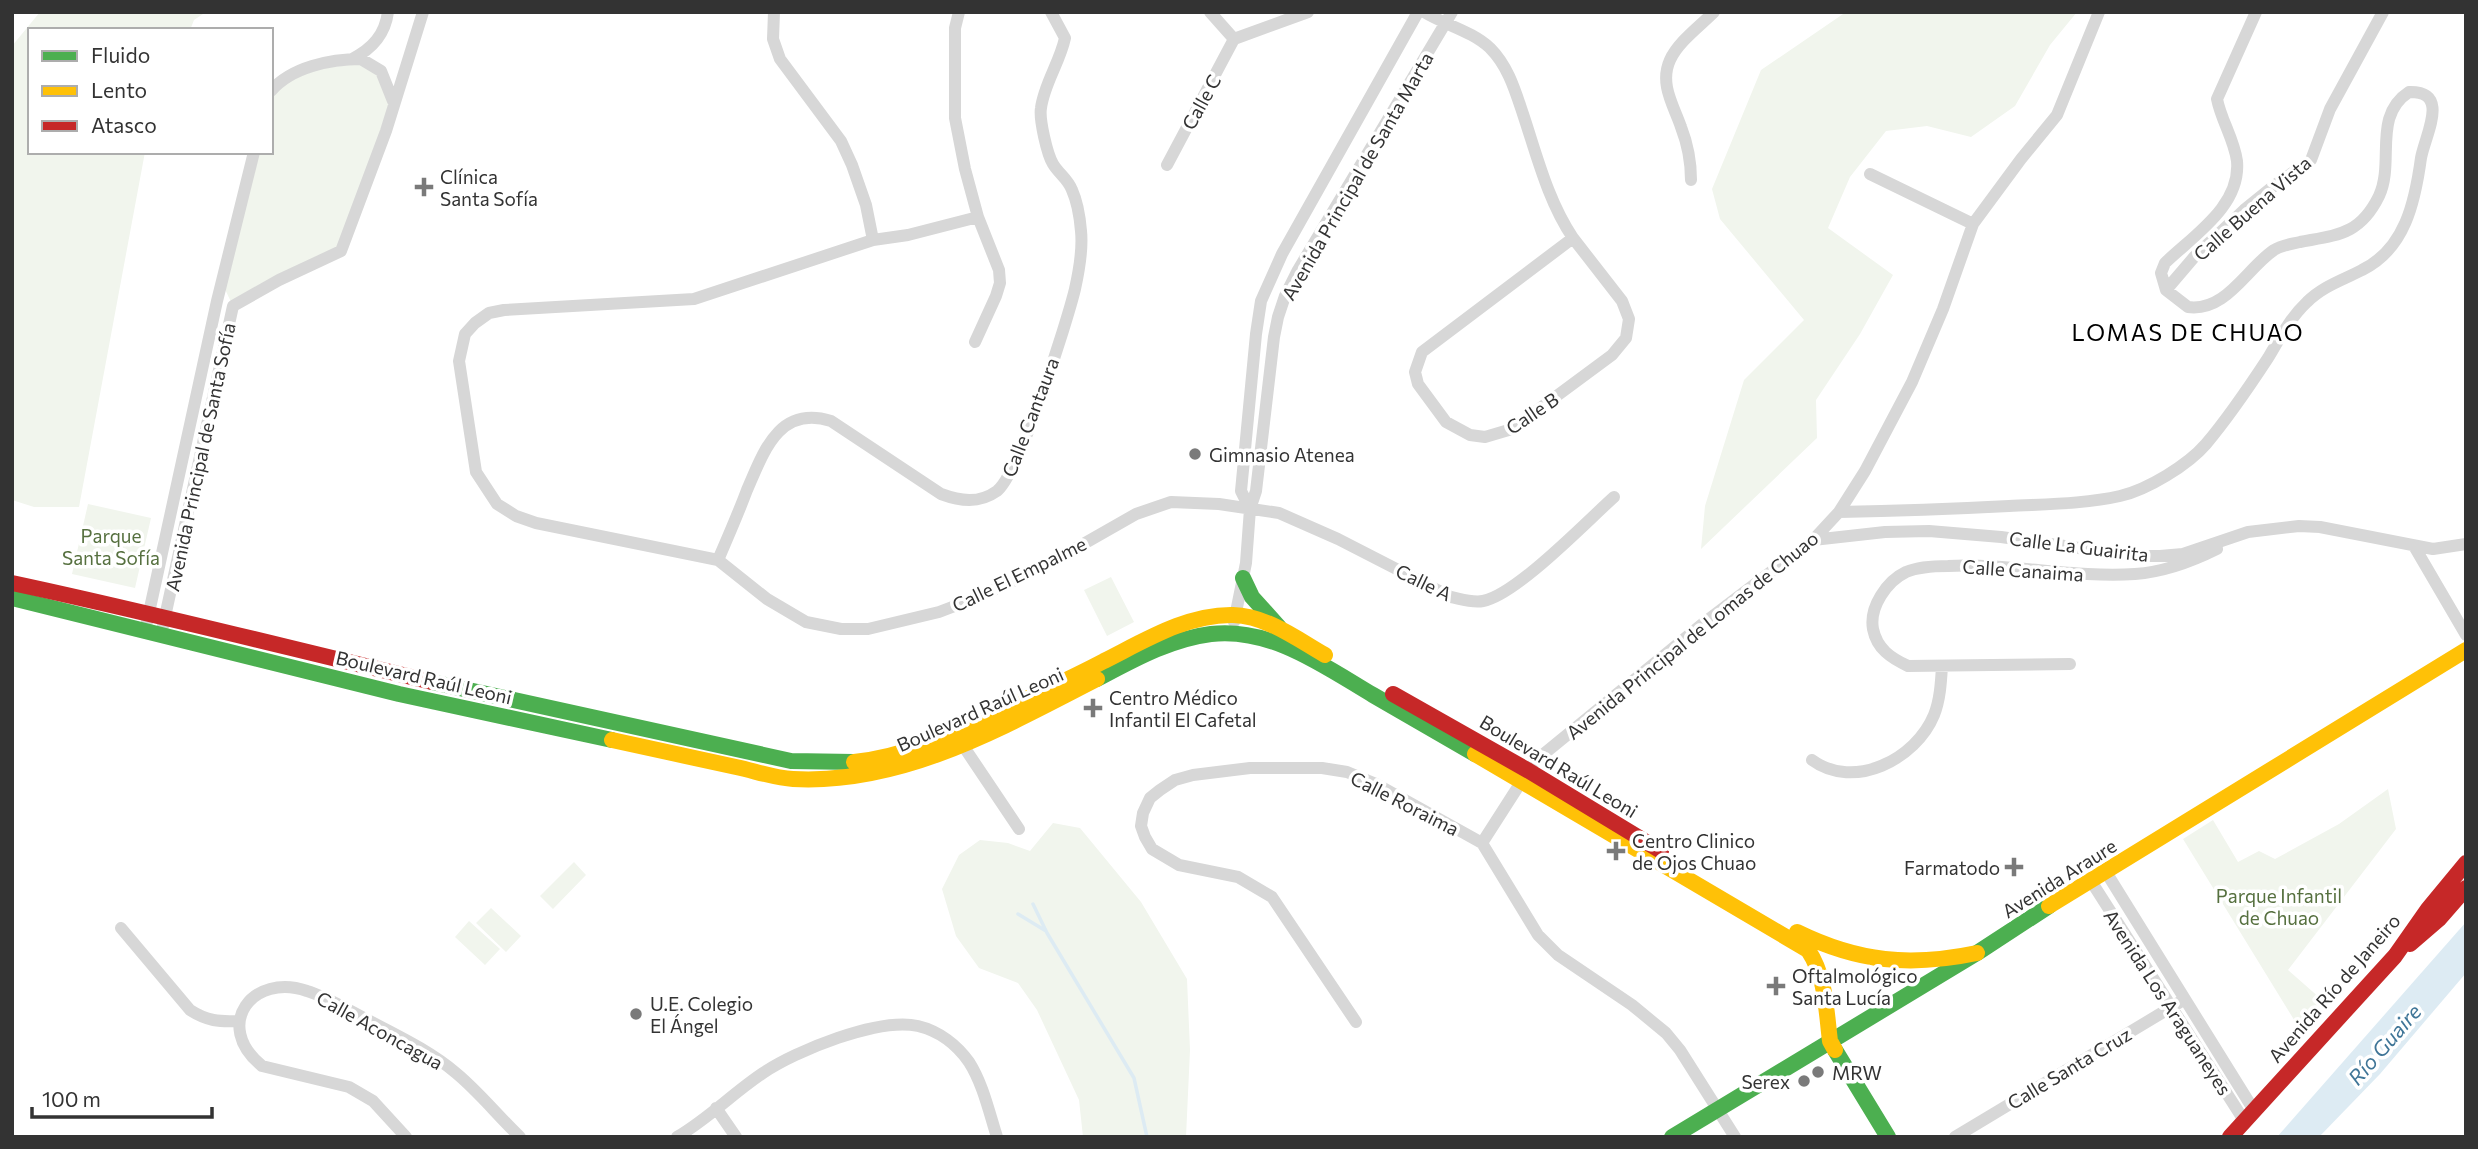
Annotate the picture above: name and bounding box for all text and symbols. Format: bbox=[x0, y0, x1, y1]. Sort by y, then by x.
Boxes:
legend bbox=[28, 28, 273, 154]
text: Fluido bbox=[91, 42, 150, 67]
street label: Avenida Principal de Santa Marta bbox=[1276, 48, 1438, 304]
street label: Calle C bbox=[1177, 71, 1225, 133]
text: Lento bbox=[91, 77, 147, 102]
text: Atasco bbox=[91, 112, 157, 137]
street label: Calle Buena Vista bbox=[2189, 151, 2315, 265]
place label: Clínica Santa Sofía bbox=[440, 165, 538, 210]
marker: Clínica Santa Sofía bbox=[414, 177, 434, 197]
district label: LOMAS DE CHUAO bbox=[2072, 318, 2304, 346]
street label: Avenida Principal de Santa Sofía bbox=[160, 321, 240, 593]
street label: Calle Cantaura bbox=[997, 354, 1063, 480]
street label: Calle B bbox=[1501, 387, 1563, 439]
place label: Gimnasio Atenea bbox=[1209, 443, 1355, 466]
marker: Gimnasio Atenea bbox=[1187, 446, 1203, 462]
park label: Parque Santa Sofía bbox=[62, 524, 160, 569]
street label: Avenida Principal de Lomas de Chuao bbox=[1561, 526, 1823, 744]
street label: Calle La Guairita bbox=[2008, 526, 2150, 566]
street label: Calle El Empalme bbox=[948, 532, 1090, 616]
street label: Calle Canaima bbox=[1962, 554, 2084, 586]
street label: Calle A bbox=[1392, 559, 1456, 605]
street label: Boulevard Raúl Leoni bbox=[334, 646, 514, 708]
street label: Boulevard Raúl Leoni bbox=[893, 662, 1067, 756]
place label: Centro Médico Infantil El Cafetal bbox=[1109, 686, 1257, 731]
marker: Centro Médico Infantil El Cafetal bbox=[1083, 698, 1103, 718]
street label: Boulevard Raúl Leoni bbox=[1476, 710, 1642, 822]
street label: Calle Roraima bbox=[1347, 766, 1463, 840]
place label: Centro Clinico de Ojos Chuao bbox=[1632, 829, 1756, 874]
street label: Avenida Araure bbox=[1998, 834, 2120, 922]
marker: Centro Clinico de Ojos Chuao bbox=[1606, 841, 1626, 861]
place label: Farmatodo bbox=[1904, 856, 2000, 879]
marker: Farmatodo bbox=[2006, 859, 2022, 875]
park label: Parque Infantil de Chuao bbox=[2216, 884, 2342, 929]
street label: Avenida Los Araguaneyes bbox=[2099, 905, 2237, 1099]
street label: Avenida Río de Janeiro bbox=[2263, 909, 2405, 1067]
place label: Oftalmológico Santa Lucía bbox=[1792, 964, 1918, 1009]
marker: Oftalmológico Santa Lucía bbox=[1766, 976, 1786, 996]
street label: Calle Aconcagua bbox=[313, 986, 447, 1074]
place label: U.E. Colegio El Ángel bbox=[650, 992, 753, 1037]
water label: Río Guaire bbox=[2342, 999, 2426, 1089]
marker: U.E. Colegio El Ángel bbox=[628, 1006, 644, 1022]
street label: Calle Santa Cruz bbox=[2003, 1022, 2135, 1114]
place label: MRW bbox=[1832, 1061, 1882, 1084]
marker: MRW bbox=[1810, 1064, 1826, 1080]
place label: Serex bbox=[1741, 1070, 1790, 1093]
marker: Serex bbox=[1796, 1073, 1812, 1089]
scale bar bbox=[32, 1076, 212, 1120]
text: 100 m bbox=[42, 1086, 101, 1111]

